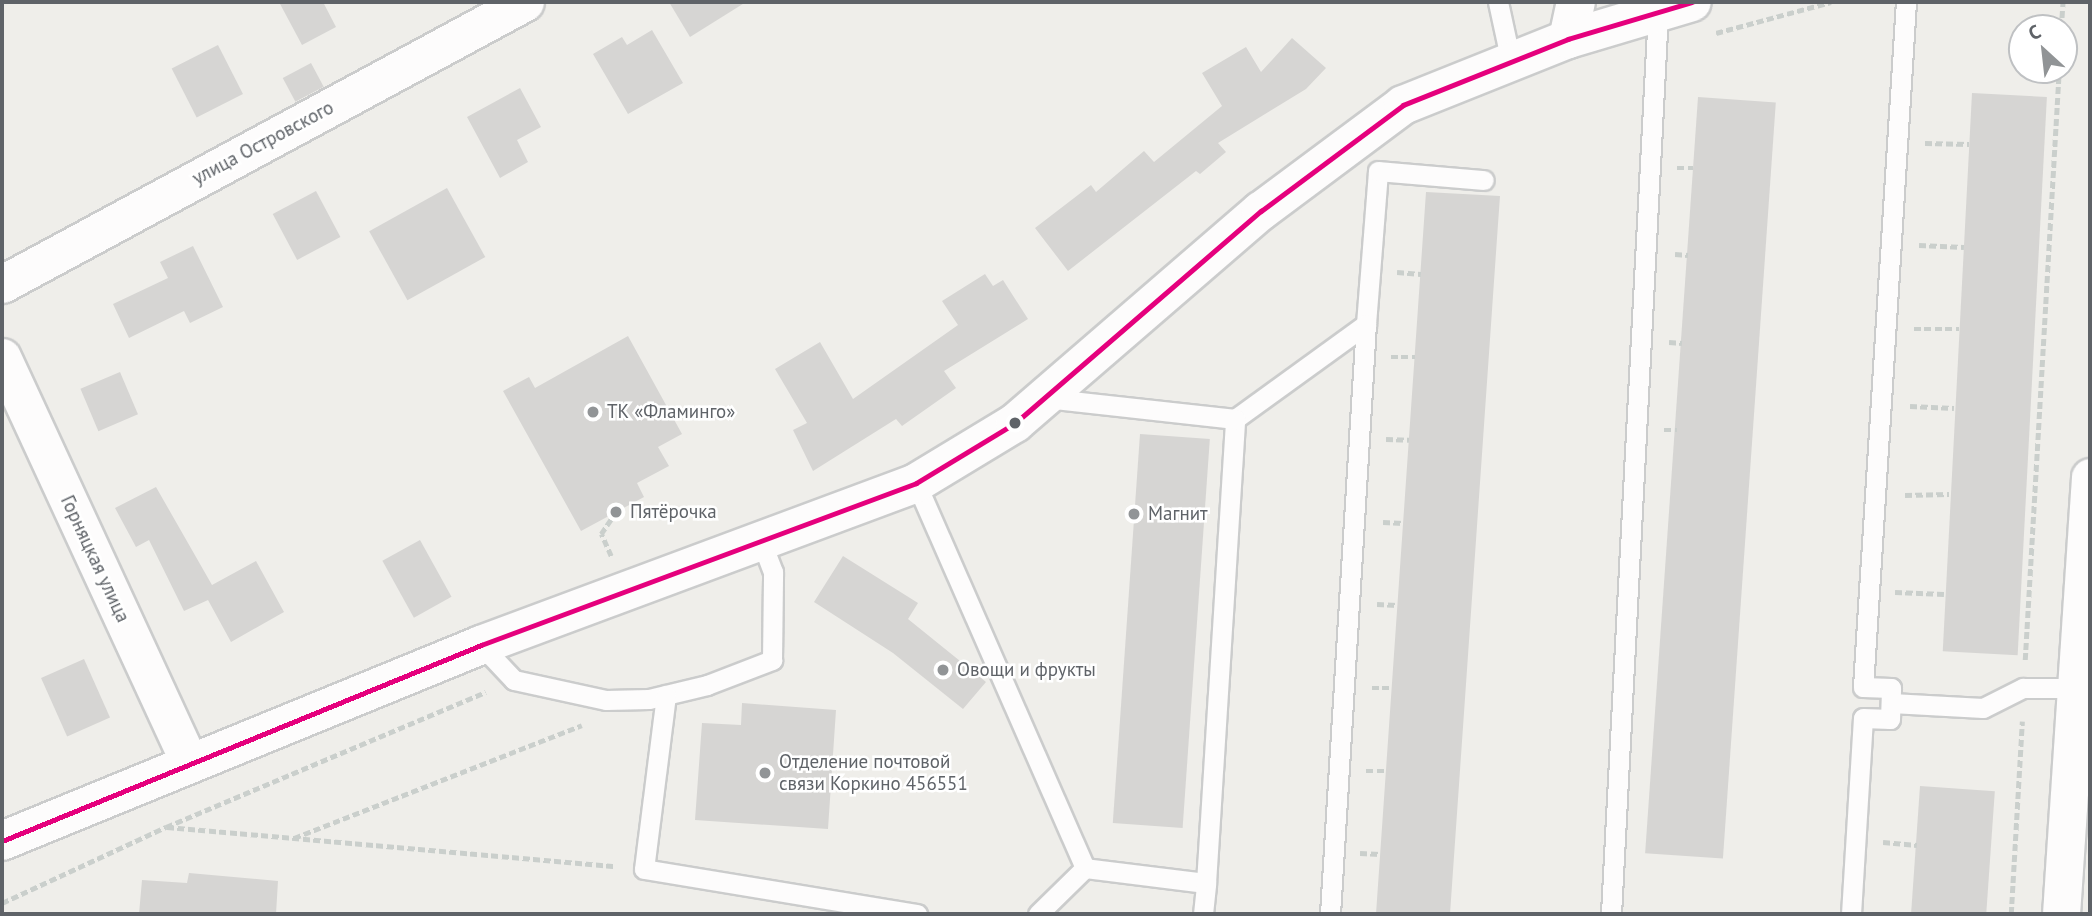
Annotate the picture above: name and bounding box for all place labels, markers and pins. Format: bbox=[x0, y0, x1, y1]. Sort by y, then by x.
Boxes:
place label: ТК «Фламинго» bbox=[607, 401, 735, 423]
marker: ТК «Фламинго» bbox=[585, 404, 601, 420]
unlabelled marker bbox=[1008, 416, 1022, 430]
place label: Пятёрочка bbox=[630, 501, 717, 523]
place label: Магнит bbox=[1148, 503, 1208, 525]
marker: Пятёрочка bbox=[608, 504, 624, 520]
marker: Магнит bbox=[1126, 506, 1142, 522]
place label: Овощи и фрукты bbox=[957, 659, 1096, 681]
marker: Овощи и фрукты bbox=[935, 662, 951, 678]
place label: Отделение почтовой связи Коркино 456551 bbox=[779, 751, 968, 795]
marker: Отделение почтовой связи Коркино 456551 bbox=[757, 765, 773, 781]

